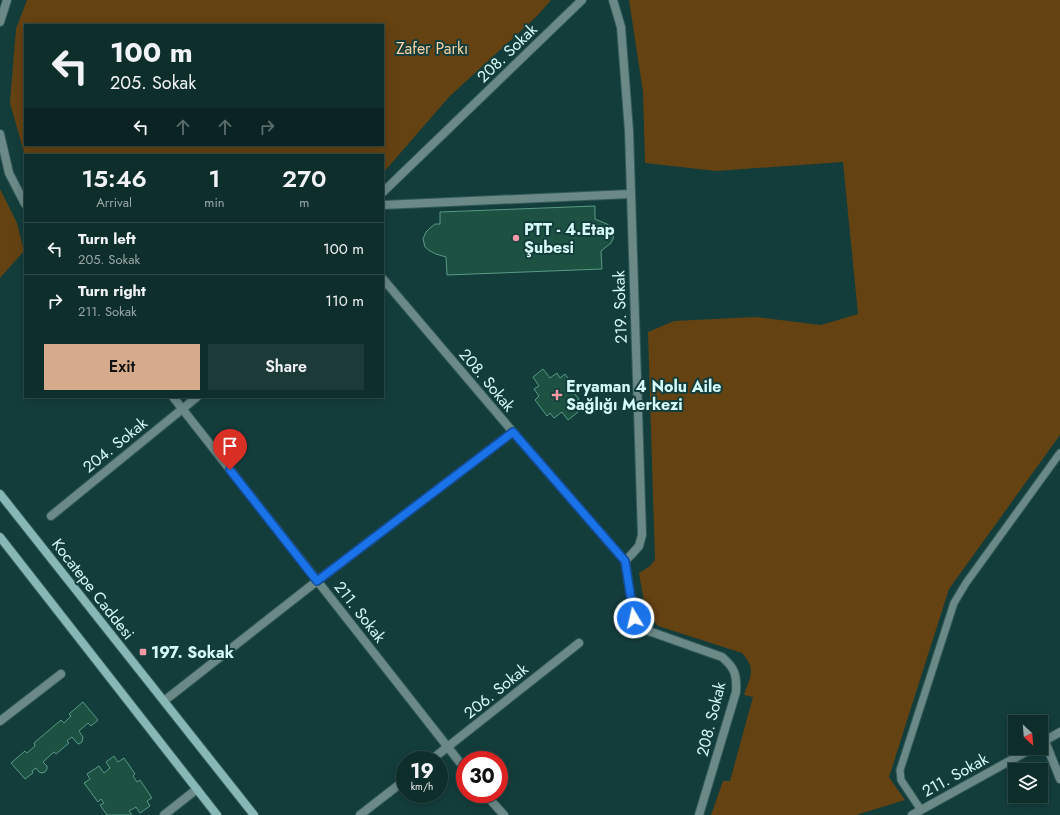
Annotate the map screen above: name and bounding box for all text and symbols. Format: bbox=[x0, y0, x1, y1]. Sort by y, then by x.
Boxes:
street label: 208. Sokak bbox=[472, 18, 543, 88]
text: 100 m bbox=[110, 32, 193, 73]
park label: Zafer Parkı bbox=[396, 37, 468, 60]
icon: left bbox=[44, 40, 96, 92]
text: 205. Sokak bbox=[110, 70, 196, 96]
icon: left bbox=[130, 116, 152, 138]
icon: ahead bbox=[172, 116, 194, 138]
icon: ahead bbox=[214, 116, 236, 138]
icon: right bbox=[256, 116, 278, 138]
text: 15:46 bbox=[81, 161, 147, 196]
text: 1 bbox=[209, 161, 220, 196]
text: 270 bbox=[282, 161, 327, 196]
text: Arrival bbox=[96, 193, 132, 212]
text: min bbox=[204, 193, 225, 212]
text: m bbox=[299, 193, 309, 212]
place label: PTT - 4.Etap Şubesi bbox=[524, 218, 615, 259]
text: Turn left bbox=[78, 228, 136, 250]
marker: PTT - 4.Etap Şubesi bbox=[511, 233, 521, 243]
icon: left bbox=[44, 238, 66, 260]
text: 100 m bbox=[323, 238, 364, 260]
text: 205. Sokak bbox=[78, 250, 140, 269]
street label: 219. Sokak bbox=[607, 269, 633, 344]
text: Turn right bbox=[78, 280, 146, 302]
icon: right bbox=[44, 290, 66, 312]
text: 110 m bbox=[325, 290, 364, 312]
text: 211. Sokak bbox=[78, 302, 137, 321]
street label: 208. Sokak bbox=[454, 343, 521, 417]
button: Exit bbox=[44, 344, 200, 390]
button: Share bbox=[208, 344, 364, 390]
place label: Eryaman 4 Nolu Aile Sağlığı Merkezi bbox=[566, 375, 722, 416]
marker: Eryaman 4 Nolu Aile Sağlığı Merkezi bbox=[551, 389, 563, 401]
street label: 204. Sokak bbox=[78, 411, 153, 478]
pin bbox=[213, 429, 247, 470]
icon: arrive bbox=[219, 435, 241, 457]
street label: Kocatepe Caddesi bbox=[46, 534, 140, 644]
street label: 211. Sokak bbox=[329, 576, 392, 648]
position arrow bbox=[613, 597, 655, 639]
place label: 197. Sokak bbox=[151, 641, 235, 664]
marker: 197. Sokak bbox=[138, 647, 148, 657]
street label: 206. Sokak bbox=[459, 657, 534, 724]
street label: 208. Sokak bbox=[691, 678, 732, 759]
north arrow bbox=[1008, 715, 1048, 755]
map controls bbox=[1008, 715, 1048, 803]
street label: 211. Sokak bbox=[918, 747, 993, 803]
speed limit sign: 30 bbox=[456, 751, 508, 803]
text: 19 bbox=[410, 757, 434, 786]
button: layers bbox=[1008, 763, 1048, 803]
text: km/h bbox=[411, 779, 433, 794]

